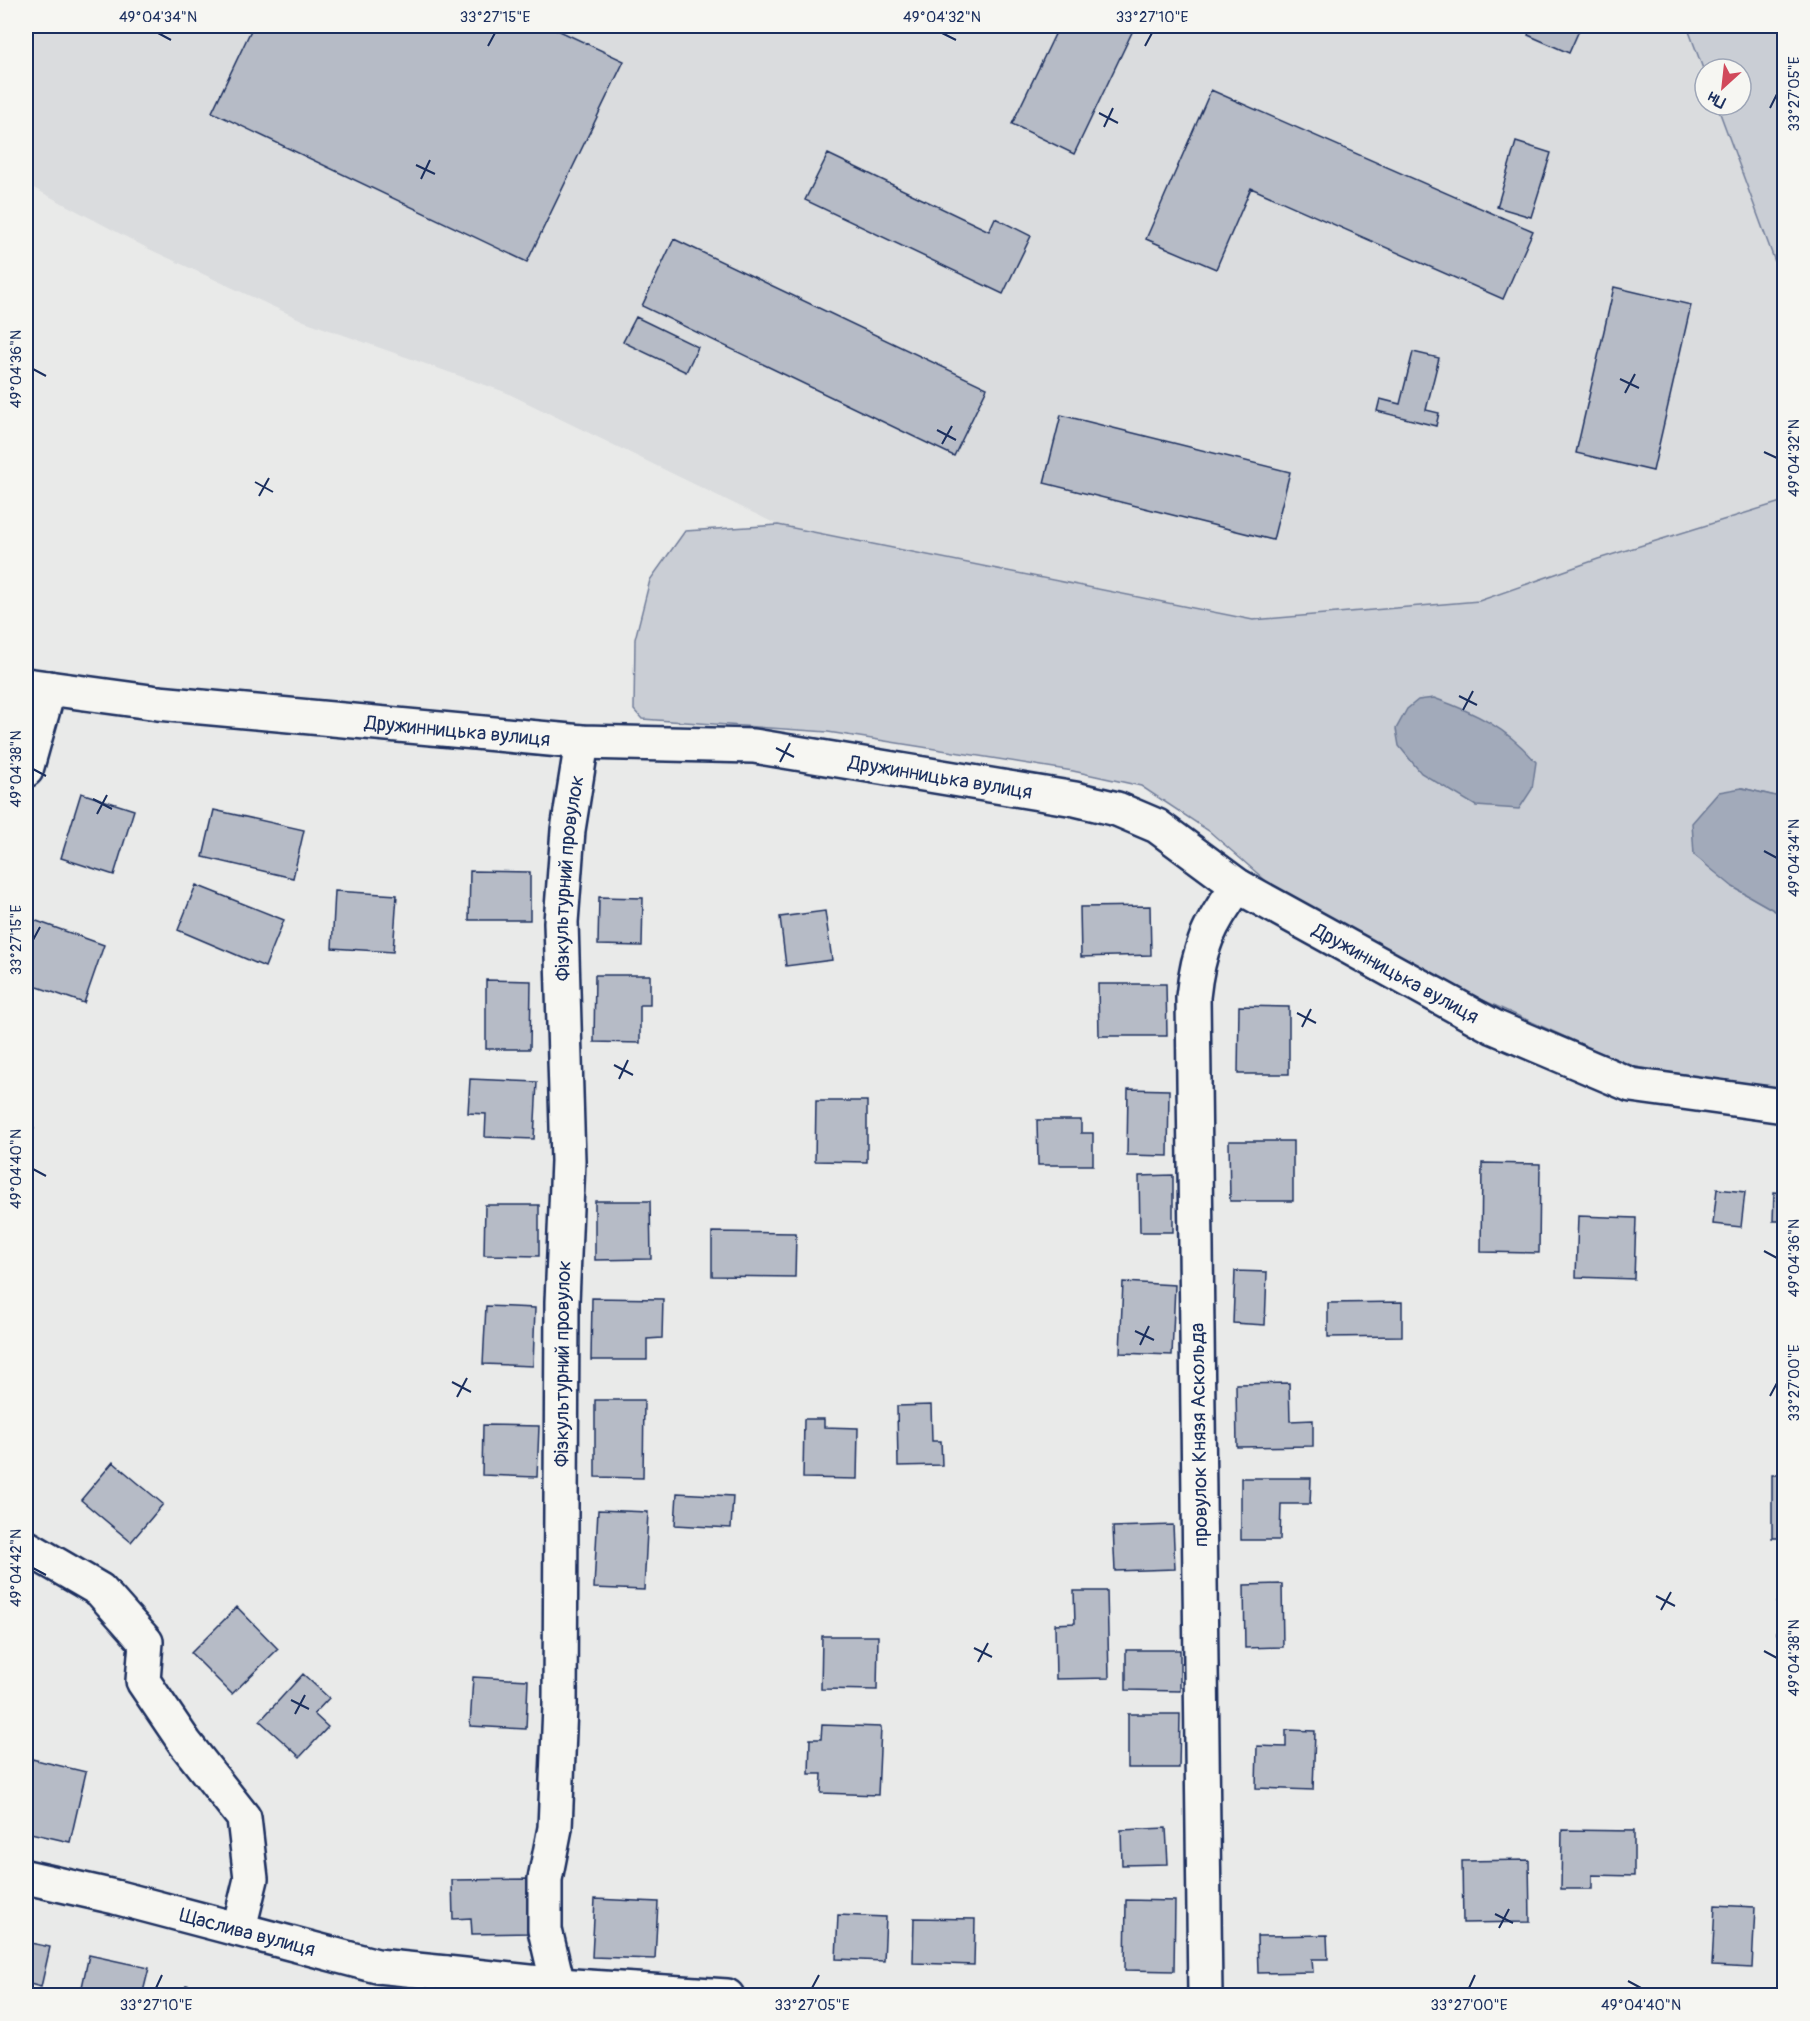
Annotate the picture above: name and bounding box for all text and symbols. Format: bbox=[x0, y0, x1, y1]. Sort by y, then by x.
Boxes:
text: 49°04'34"N bbox=[119, 8, 197, 27]
text: 33°27'15"E bbox=[460, 8, 530, 27]
text: 49°04'32"N bbox=[903, 8, 981, 27]
text: 33°27'10"E bbox=[1116, 8, 1188, 27]
text: 33°27'05"E bbox=[1785, 56, 1804, 131]
north arrow bbox=[1693, 57, 1753, 117]
text: Пн bbox=[1704, 87, 1729, 112]
text: 49°04'36"N bbox=[7, 330, 26, 408]
text: 49°04'32"N bbox=[1785, 419, 1804, 497]
street label: Дружинницька вулиця bbox=[363, 709, 551, 752]
text: 49°04'38"N bbox=[7, 730, 26, 808]
street label: Дружинницька вулиця bbox=[846, 749, 1034, 804]
street label: Фізкультурний провулок bbox=[548, 774, 589, 981]
text: 49°04'34"N bbox=[1785, 819, 1804, 897]
text: 33°27'15"E bbox=[7, 905, 26, 975]
street label: Дружинницька вулиця bbox=[1307, 917, 1483, 1029]
text: 49°04'40"N bbox=[7, 1129, 26, 1209]
text: 49°04'36"N bbox=[1785, 1219, 1804, 1297]
street label: Фізкультурний провулок bbox=[549, 1260, 576, 1467]
street label: провулок Князя Аскольда bbox=[1185, 1323, 1213, 1547]
text: 33°27'00"E bbox=[1785, 1344, 1804, 1421]
text: 49°04'42"N bbox=[7, 1529, 26, 1607]
text: 49°04'38"N bbox=[1785, 1619, 1804, 1697]
street label: Щаслива вулиця bbox=[176, 1902, 318, 1962]
text: 33°27'10"E bbox=[120, 1996, 192, 2015]
text: 33°27'05"E bbox=[775, 1996, 850, 2015]
text: 33°27'00"E bbox=[1431, 1996, 1508, 2015]
text: 49°04'40"N bbox=[1601, 1996, 1681, 2015]

